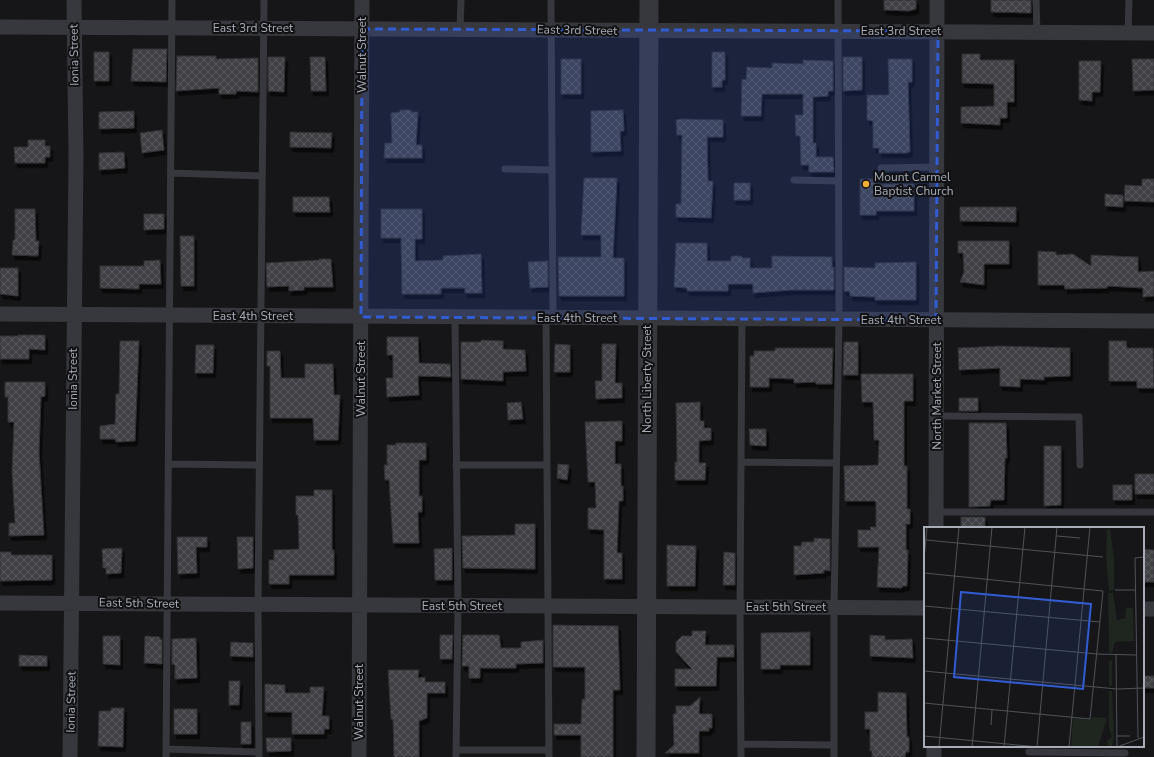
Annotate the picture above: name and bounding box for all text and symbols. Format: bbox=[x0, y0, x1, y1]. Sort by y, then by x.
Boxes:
street label: Walnut Street bbox=[354, 16, 370, 93]
street label: East 3rd Street bbox=[213, 20, 294, 36]
street label: East 3rd Street bbox=[537, 21, 618, 39]
street label: Ionia Street bbox=[65, 23, 83, 86]
street label: East 3rd Street bbox=[861, 23, 942, 39]
place label: Mount Carmel Baptist Church bbox=[874, 169, 954, 199]
marker: Mount Carmel Baptist Church bbox=[861, 179, 871, 189]
street label: East 4th Street bbox=[213, 308, 294, 324]
street label: East 4th Street bbox=[537, 310, 618, 326]
street label: East 4th Street bbox=[861, 312, 942, 328]
street label: North Liberty Street bbox=[639, 324, 655, 433]
street label: Walnut Street bbox=[353, 340, 369, 417]
street label: North Market Street bbox=[929, 341, 945, 450]
street label: Ionia Street bbox=[65, 347, 81, 410]
inset map bbox=[924, 527, 1144, 747]
street label: East 5th Street bbox=[99, 594, 180, 612]
street label: East 5th Street bbox=[422, 598, 503, 614]
street label: East 5th Street bbox=[746, 599, 827, 615]
street label: Walnut Street bbox=[351, 663, 367, 740]
street label: Ionia Street bbox=[62, 670, 80, 733]

